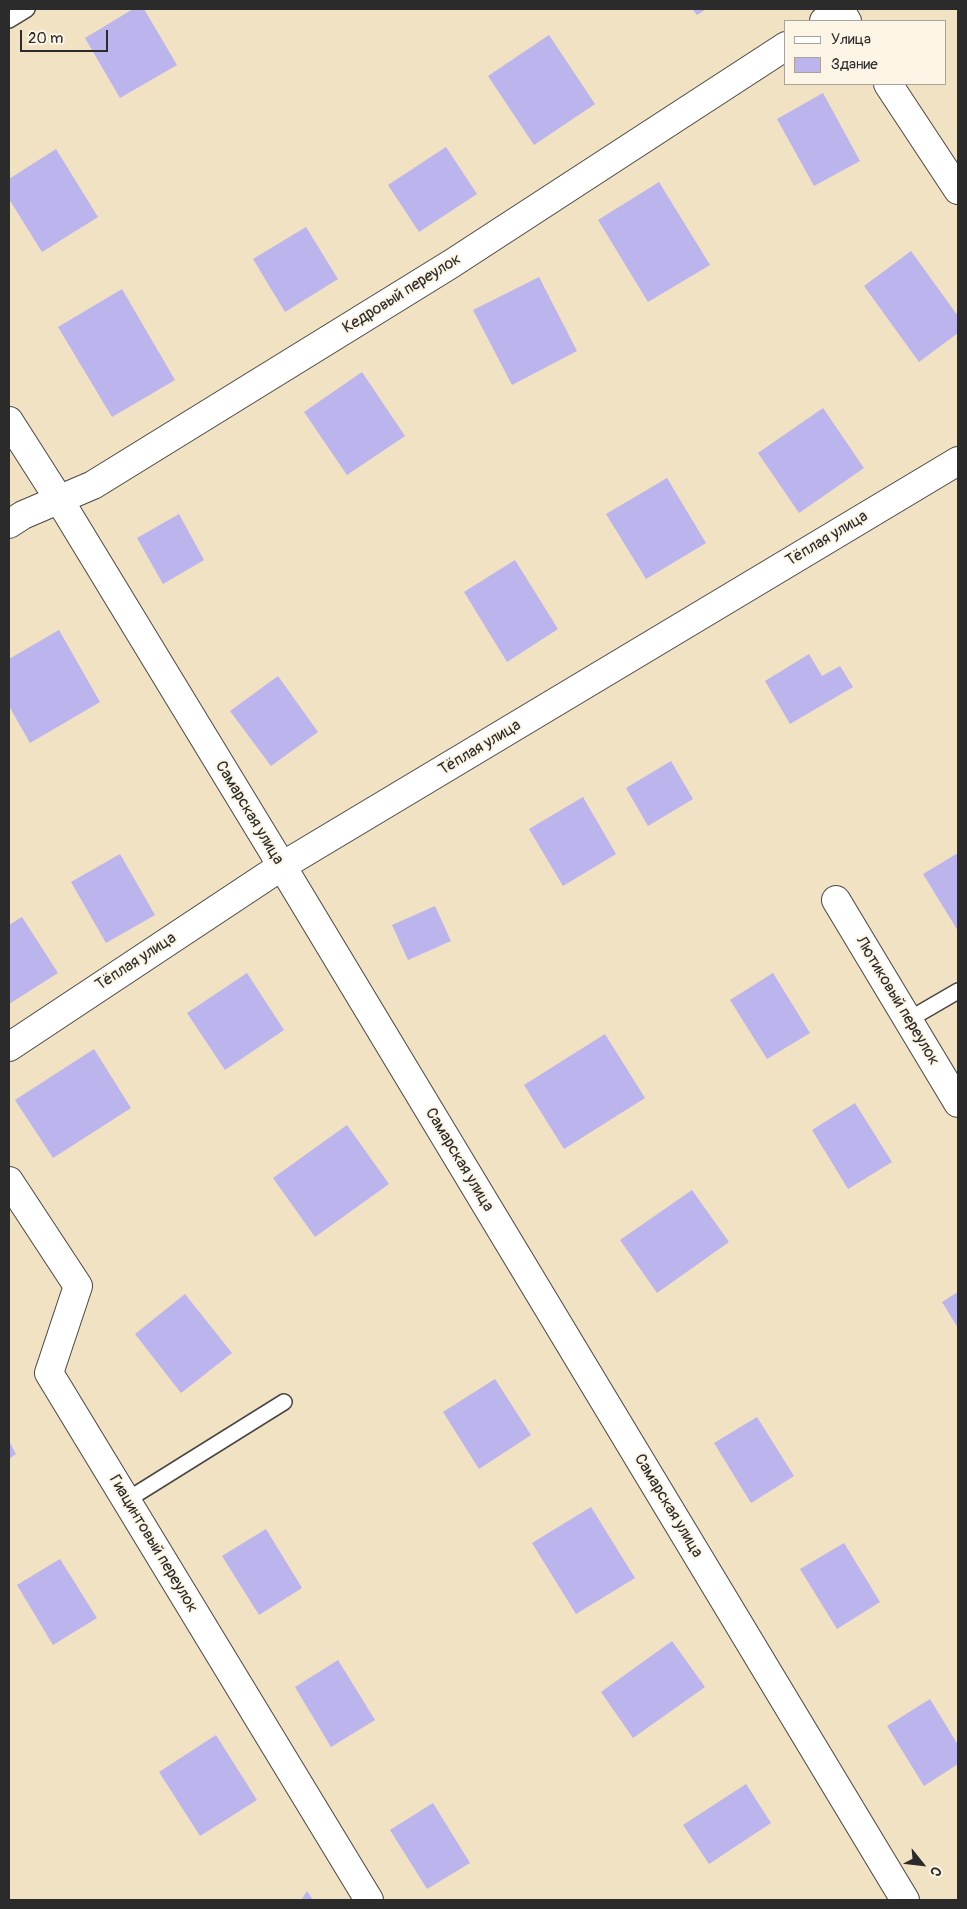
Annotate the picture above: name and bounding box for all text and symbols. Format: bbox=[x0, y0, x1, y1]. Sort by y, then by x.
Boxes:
scale bar bbox=[22, 20, 110, 52]
legend bbox=[784, 20, 947, 85]
text: 20 m bbox=[28, 29, 63, 48]
text: Улица bbox=[831, 30, 871, 49]
text: Здание bbox=[831, 55, 878, 74]
street label: Кедровый переулок bbox=[339, 250, 465, 338]
street label: Тёплая улица bbox=[782, 507, 872, 571]
street label: Тёплая улица bbox=[435, 716, 525, 780]
street label: Самарская улица bbox=[211, 758, 287, 868]
street label: Тёплая улица bbox=[92, 929, 180, 995]
street label: Лютиковый переулок bbox=[851, 933, 943, 1069]
street label: Самарская улица bbox=[421, 1105, 497, 1215]
street label: Самарская улица bbox=[630, 1451, 706, 1561]
street label: Гиацинтовый переулок bbox=[104, 1472, 202, 1616]
north arrow bbox=[897, 1839, 947, 1889]
text: С bbox=[926, 1864, 945, 1879]

